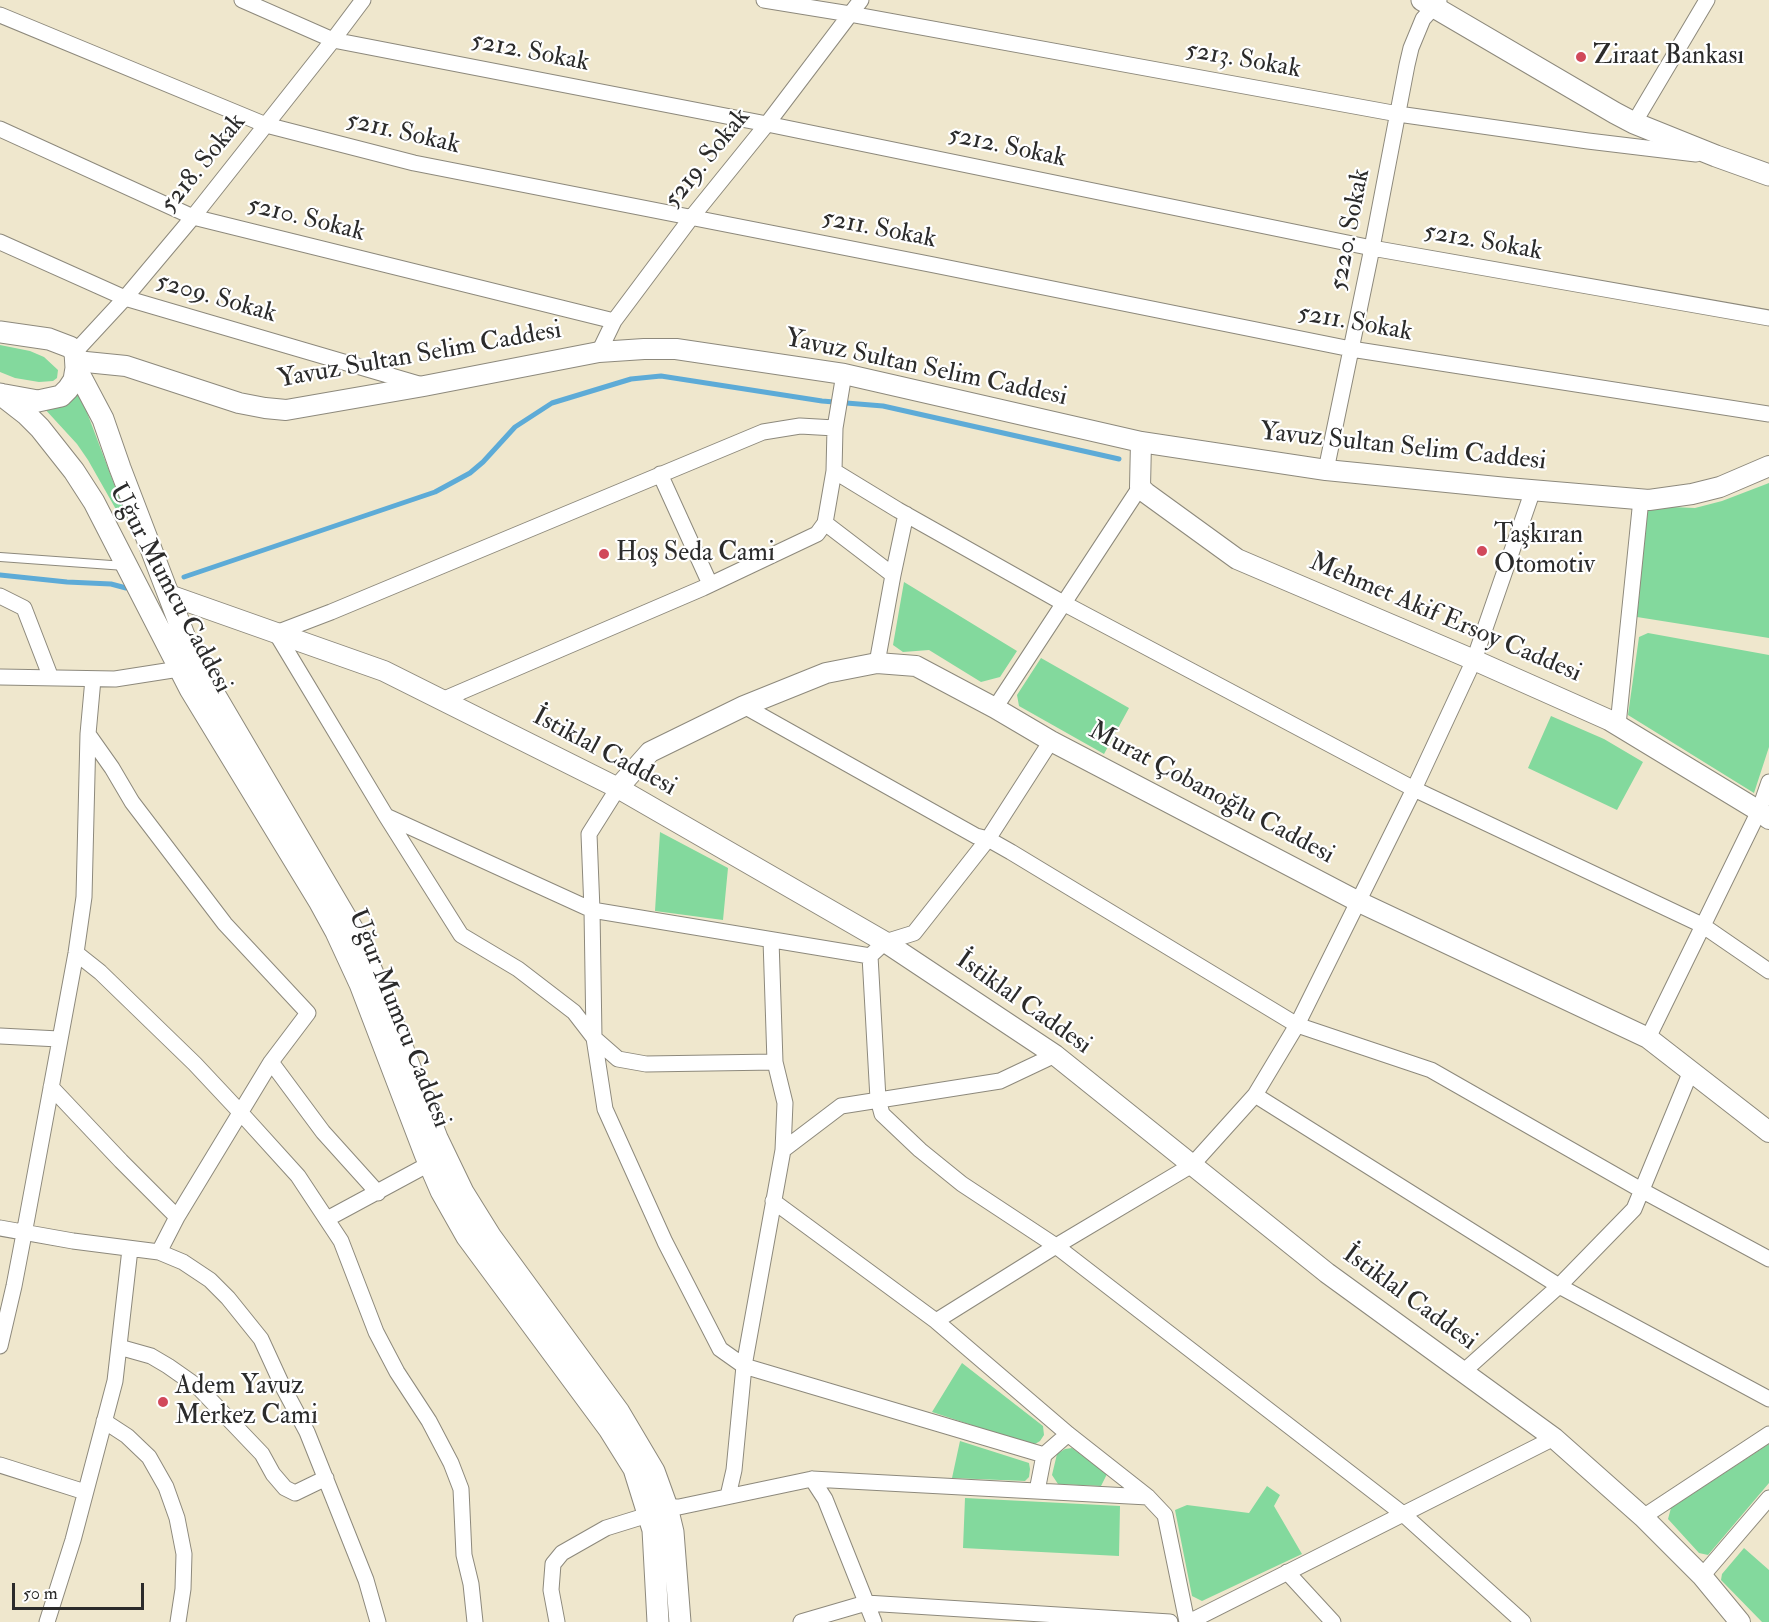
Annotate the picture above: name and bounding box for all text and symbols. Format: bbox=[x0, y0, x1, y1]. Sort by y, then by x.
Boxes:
street label: 5212. Sokak bbox=[468, 26, 592, 80]
street label: 5213. Sokak bbox=[1183, 36, 1303, 86]
place label: Ziraat Bankası bbox=[1593, 41, 1744, 73]
marker: Ziraat Bankası bbox=[1574, 50, 1588, 64]
street label: 5219. Sokak bbox=[658, 103, 758, 215]
street label: 5211. Sokak bbox=[343, 106, 463, 162]
street label: 5218. Sokak bbox=[155, 108, 253, 220]
street label: 5212. Sokak bbox=[945, 120, 1069, 176]
street label: 5220. Sokak bbox=[1324, 166, 1378, 294]
street label: 5210. Sokak bbox=[244, 190, 368, 250]
street label: 5211. Sokak bbox=[819, 204, 939, 256]
street label: 5212. Sokak bbox=[1421, 217, 1545, 269]
street label: 5209. Sokak bbox=[152, 267, 280, 331]
street label: 5211. Sokak bbox=[1295, 299, 1415, 349]
street label: Yavuz Sultan Selim Caddesi bbox=[276, 316, 564, 396]
street label: Yavuz Sultan Selim Caddesi bbox=[782, 324, 1070, 414]
street label: Yavuz Sultan Selim Caddesi bbox=[1259, 417, 1547, 479]
street label: Uğur Mumcu Caddesi bbox=[101, 479, 237, 699]
place label: Taşkıran Otomotiv bbox=[1494, 520, 1595, 582]
place label: Hoş Seda Cami bbox=[616, 538, 775, 570]
marker: Taşkıran Otomotiv bbox=[1475, 544, 1489, 558]
marker: Hoş Seda Cami bbox=[597, 547, 611, 561]
street label: Mehmet Akif Ersoy Caddesi bbox=[1304, 548, 1586, 690]
street label: İstiklal Caddesi bbox=[527, 702, 681, 804]
street label: Murat Çobanoğlu Caddesi bbox=[1083, 716, 1339, 872]
street label: Uğur Mumcu Caddesi bbox=[340, 905, 456, 1133]
street label: İstiklal Caddesi bbox=[949, 946, 1097, 1062]
street label: İstiklal Caddesi bbox=[1336, 1240, 1482, 1358]
place label: Adem Yavuz Merkez Cami bbox=[175, 1371, 318, 1432]
marker: Adem Yavuz Merkez Cami bbox=[156, 1395, 170, 1409]
scale bar bbox=[15, 1571, 147, 1609]
text: 50 m bbox=[23, 1582, 58, 1605]

